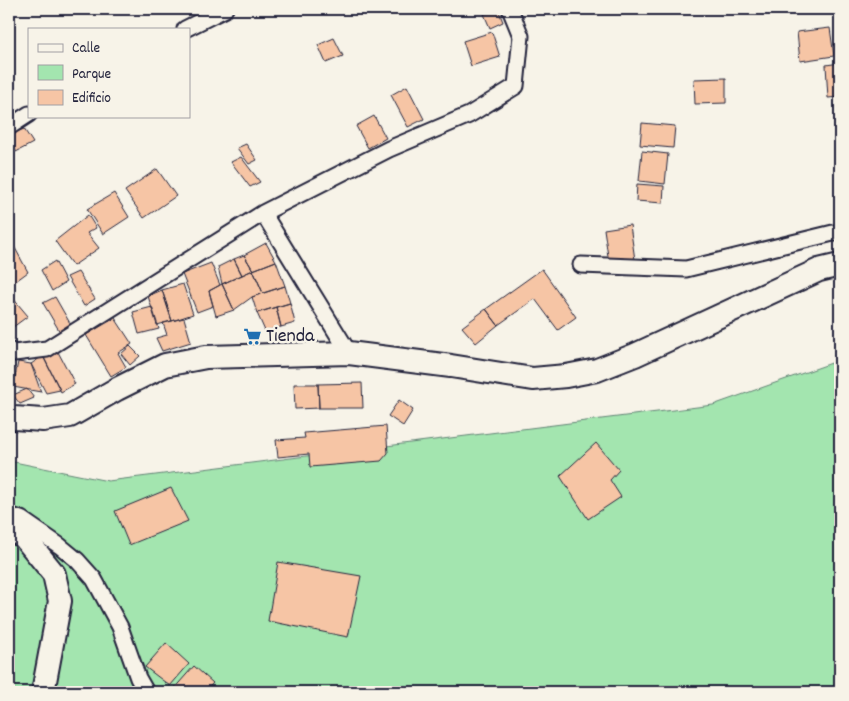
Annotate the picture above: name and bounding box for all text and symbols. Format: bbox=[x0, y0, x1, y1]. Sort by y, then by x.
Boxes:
legend bbox=[28, 28, 190, 118]
text: Calle bbox=[72, 38, 101, 60]
text: Parque bbox=[72, 64, 112, 86]
text: Edificio bbox=[72, 88, 111, 110]
place label: Tienda bbox=[266, 323, 315, 351]
supermarket icon: Tienda bbox=[242, 327, 262, 347]

